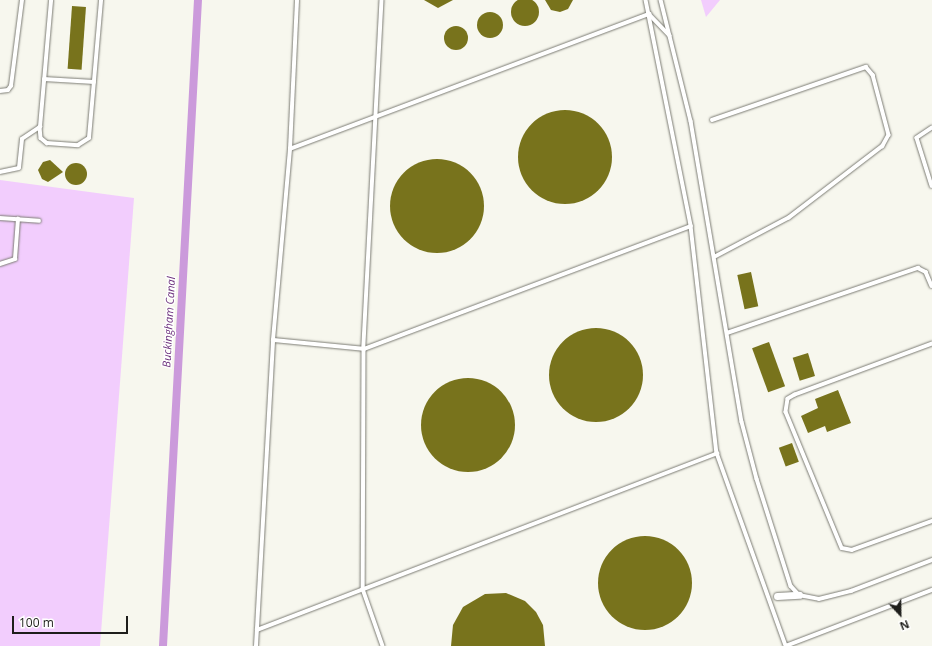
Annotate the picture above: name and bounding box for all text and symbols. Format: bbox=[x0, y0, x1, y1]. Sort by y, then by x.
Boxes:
water label: Buckingham Canal bbox=[160, 276, 178, 368]
north arrow bbox=[880, 594, 920, 634]
scale bar bbox=[14, 608, 130, 634]
text: 100 m bbox=[19, 614, 54, 631]
text: N bbox=[898, 617, 912, 634]

